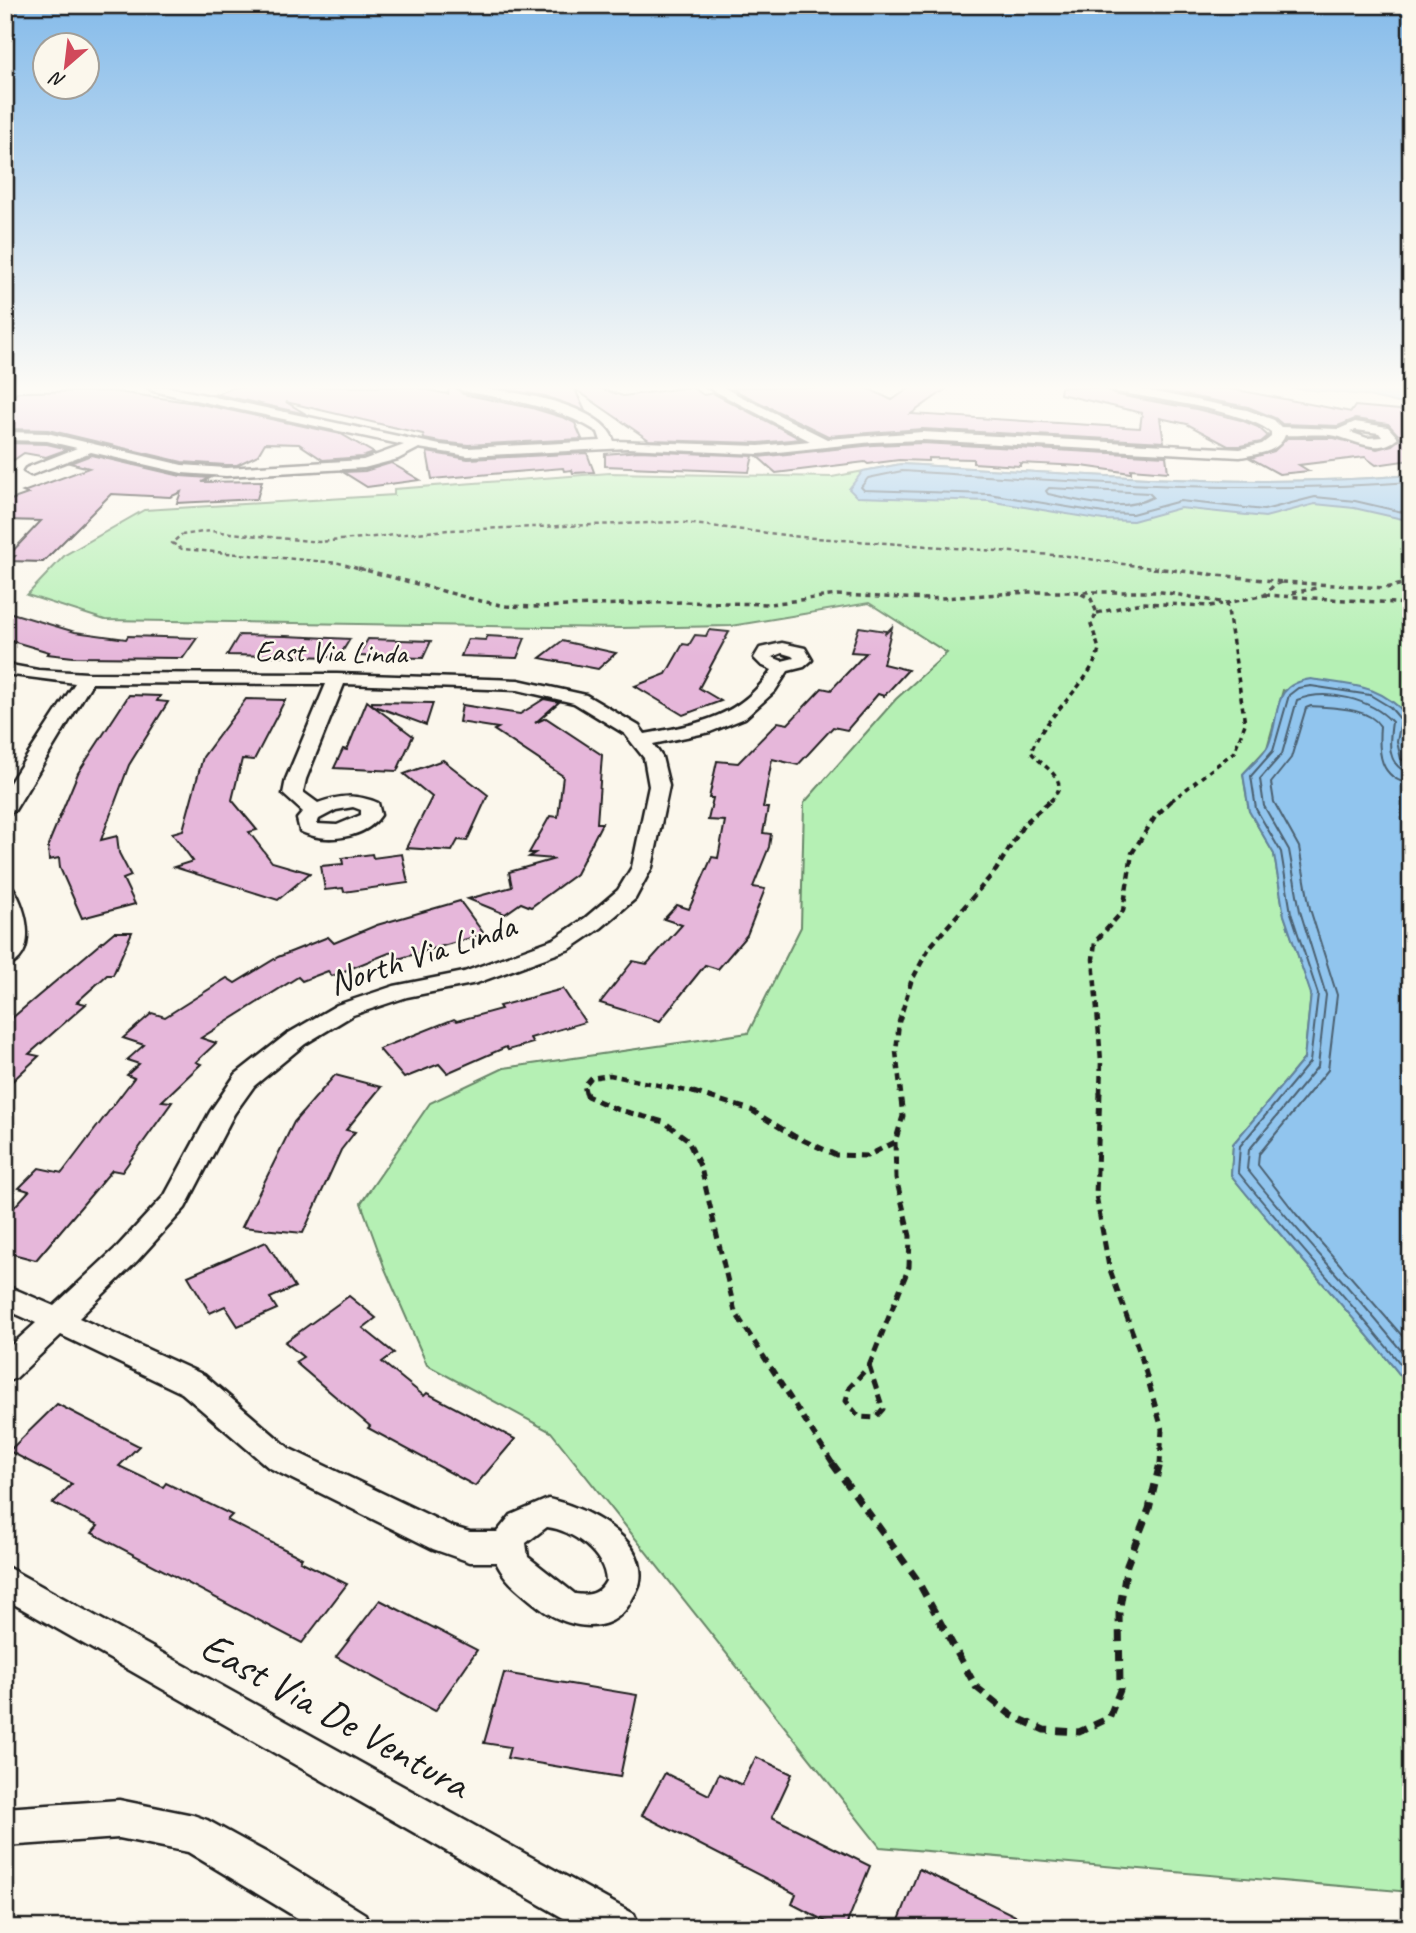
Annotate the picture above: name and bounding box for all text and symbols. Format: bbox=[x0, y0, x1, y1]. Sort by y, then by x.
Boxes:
north arrow bbox=[32, 32, 102, 102]
text: N bbox=[45, 65, 69, 93]
street label: East Via Linda bbox=[255, 632, 409, 672]
street label: North Via Linda bbox=[323, 902, 523, 1005]
street label: East Via De Ventura bbox=[192, 1619, 481, 1812]

